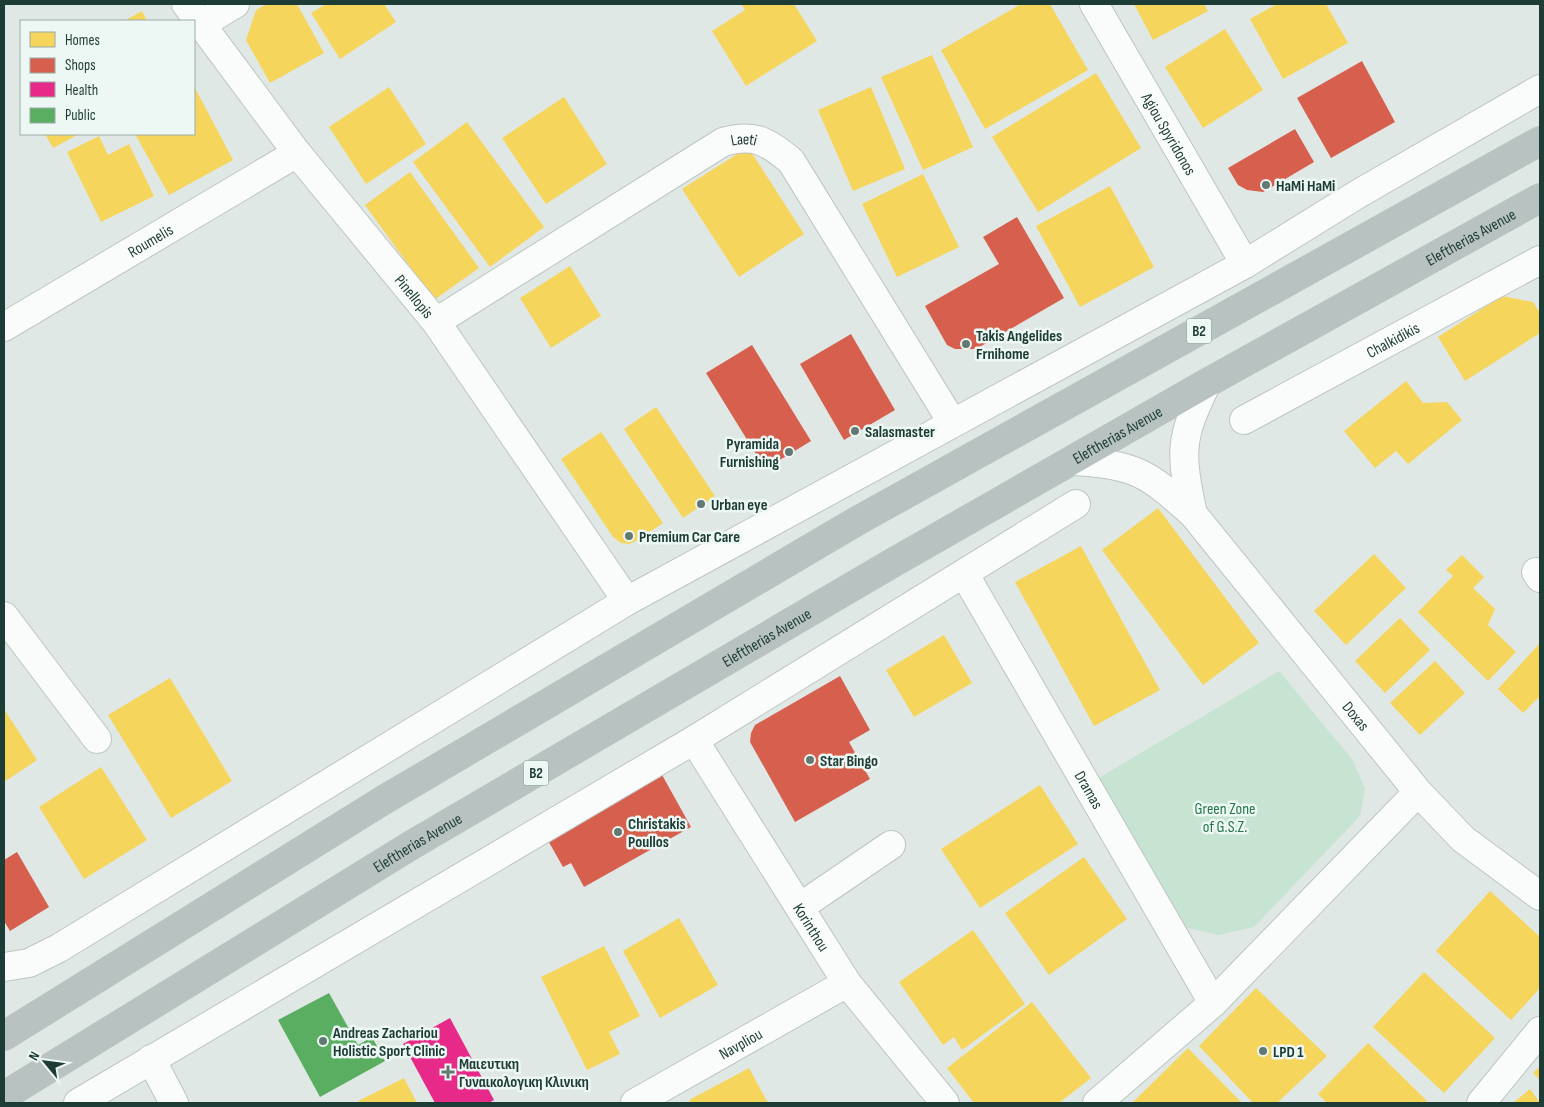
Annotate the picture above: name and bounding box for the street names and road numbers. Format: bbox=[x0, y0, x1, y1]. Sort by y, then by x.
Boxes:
street label: Agiou Spyridonos bbox=[1136, 89, 1199, 179]
street label: Laeti bbox=[729, 130, 759, 151]
street label: Eleftherias Avenue bbox=[1423, 205, 1520, 271]
street label: Roumelis bbox=[125, 221, 177, 262]
street label: Pinellopis bbox=[390, 271, 437, 323]
road number: B2 bbox=[1186, 318, 1212, 344]
street label: Chalkidikis bbox=[1364, 319, 1423, 363]
street label: Eleftherias Avenue bbox=[1070, 403, 1166, 469]
street label: Eleftherias Avenue bbox=[719, 605, 815, 672]
street label: Doxas bbox=[1338, 698, 1373, 735]
road number: B2 bbox=[524, 760, 548, 786]
street label: Dramas bbox=[1070, 768, 1107, 813]
street label: Eleftherias Avenue bbox=[370, 810, 466, 877]
street label: Korinthou bbox=[788, 900, 833, 955]
street label: Navpliou bbox=[716, 1025, 766, 1064]

